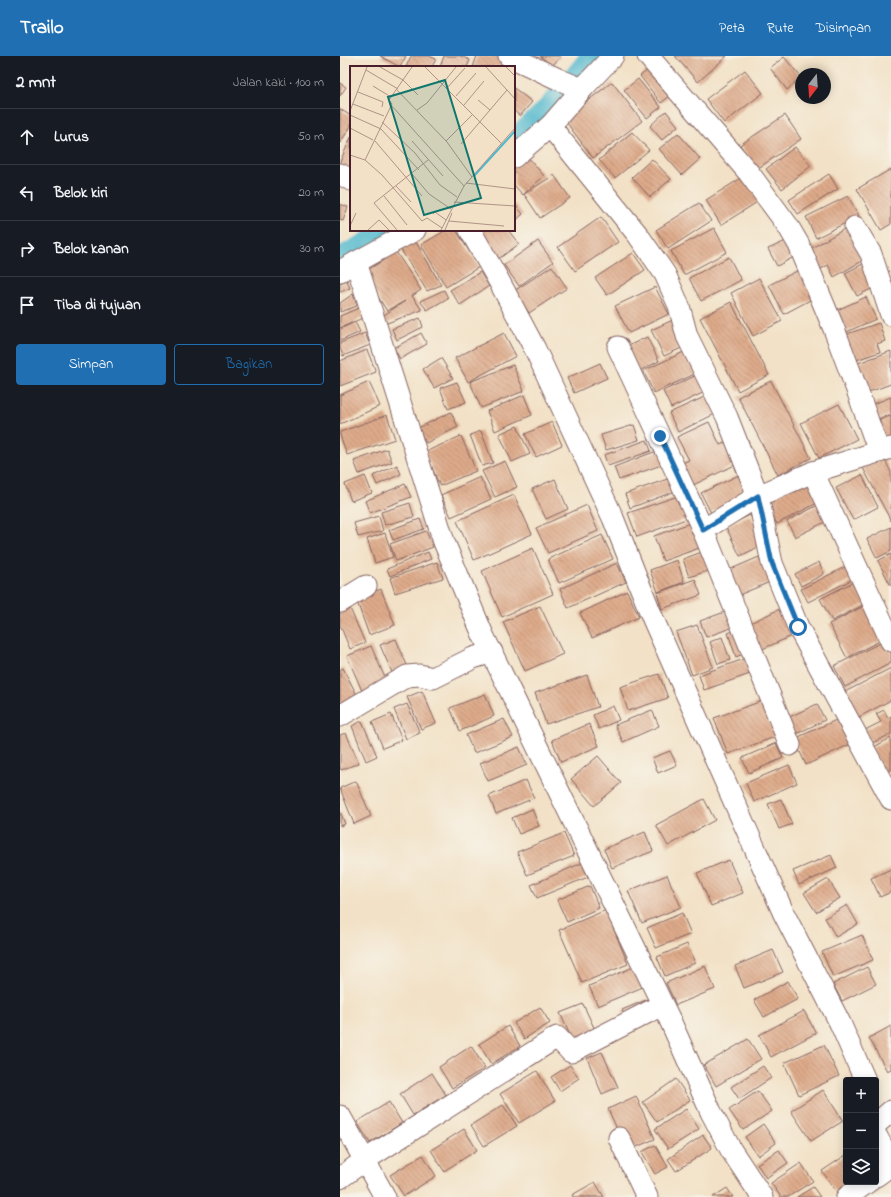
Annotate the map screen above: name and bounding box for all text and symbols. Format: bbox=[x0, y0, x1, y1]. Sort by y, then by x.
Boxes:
text: Trailo bbox=[20, 15, 64, 42]
text: Peta bbox=[719, 18, 745, 39]
text: Rute bbox=[767, 18, 794, 39]
text: Disimpan bbox=[816, 18, 871, 39]
inset map bbox=[350, 66, 515, 231]
north arrow bbox=[795, 68, 831, 104]
text: 2 mnt bbox=[16, 70, 56, 95]
text: Jalan kaki · 100 m bbox=[233, 73, 324, 92]
icon: ahead bbox=[16, 126, 38, 148]
text: Lurus bbox=[54, 126, 89, 148]
text: 50 m bbox=[298, 127, 324, 146]
icon: left bbox=[16, 182, 38, 204]
text: Belok kiri bbox=[54, 182, 108, 204]
text: 20 m bbox=[299, 183, 324, 202]
icon: right bbox=[16, 238, 38, 260]
text: Belok kanan bbox=[54, 238, 129, 260]
text: 30 m bbox=[300, 239, 324, 258]
icon: arrive bbox=[16, 294, 38, 316]
text: Tiba di tujuan bbox=[54, 294, 141, 316]
button: Simpan bbox=[16, 344, 166, 385]
button: Bagikan bbox=[174, 344, 324, 385]
route end bbox=[651, 427, 669, 445]
route start bbox=[789, 618, 807, 636]
map controls bbox=[843, 1077, 879, 1185]
button: + bbox=[843, 1077, 879, 1113]
button: − bbox=[843, 1113, 879, 1149]
button: layers bbox=[843, 1149, 879, 1185]

